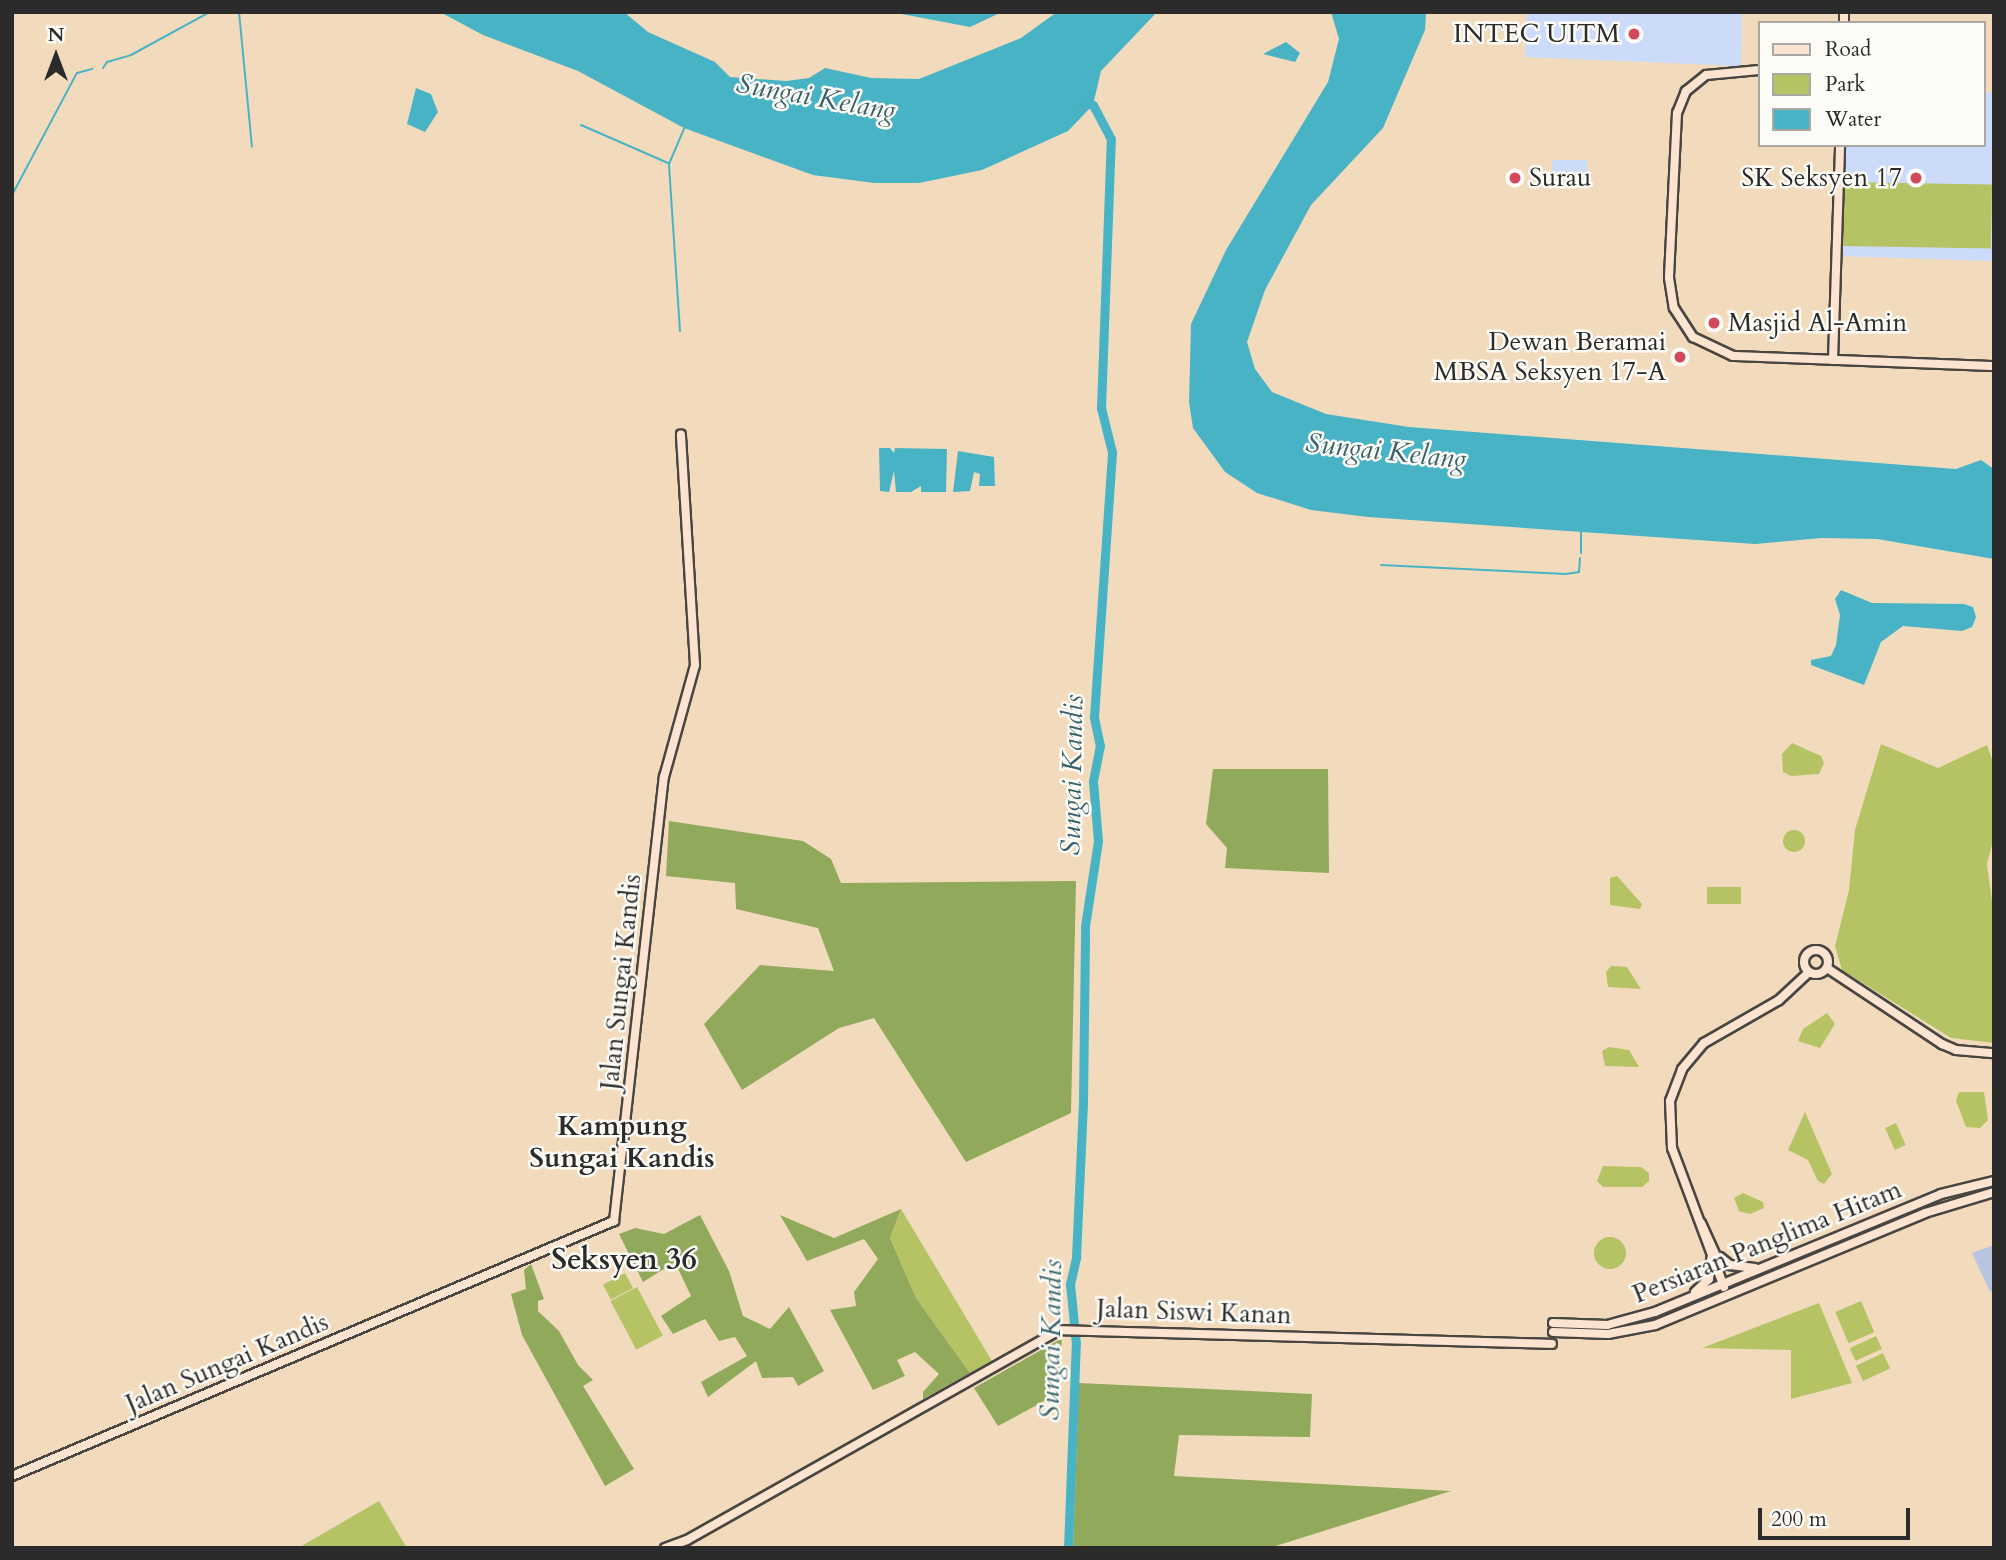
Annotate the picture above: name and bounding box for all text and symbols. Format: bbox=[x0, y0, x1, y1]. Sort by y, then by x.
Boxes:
place label: INTEC UITM bbox=[1453, 18, 1620, 50]
north arrow bbox=[21, 21, 91, 91]
legend bbox=[1758, 21, 1985, 147]
text: N bbox=[48, 22, 64, 48]
marker: INTEC UITM bbox=[1626, 26, 1642, 42]
text: Road bbox=[1825, 35, 1871, 64]
water label: Sungai Kelang bbox=[734, 66, 898, 128]
text: Park bbox=[1825, 70, 1865, 99]
text: Water bbox=[1825, 105, 1881, 134]
place label: Surau bbox=[1529, 162, 1591, 194]
place label: SK Seksyen 17 bbox=[1741, 162, 1902, 194]
marker: Surau bbox=[1507, 170, 1523, 186]
marker: SK Seksyen 17 bbox=[1908, 170, 1924, 186]
place label: Masjid Al-Amin bbox=[1728, 307, 1907, 339]
marker: Masjid Al-Amin bbox=[1706, 315, 1722, 331]
place label: Dewan Beramai MBSA Seksyen 17-A bbox=[1434, 326, 1666, 388]
marker: Dewan Beramai MBSA Seksyen 17-A bbox=[1672, 349, 1688, 365]
water label: Sungai Kelang bbox=[1304, 426, 1468, 476]
water label: Sungai Kandis bbox=[1054, 694, 1090, 856]
street label: Jalan Sungai Kandis bbox=[594, 872, 648, 1092]
district label: Kampung Sungai Kandis bbox=[529, 1109, 715, 1175]
street label: Persiaran Panglima Hitam bbox=[1628, 1174, 1906, 1310]
district label: Seksyen 36 bbox=[551, 1242, 697, 1278]
water label: Sungai Kandis bbox=[1033, 1259, 1069, 1421]
street label: Jalan Siswi Kanan bbox=[1096, 1293, 1292, 1331]
street label: Jalan Sungai Kandis bbox=[121, 1306, 333, 1420]
scale bar bbox=[1761, 1494, 1913, 1538]
text: 200 m bbox=[1771, 1505, 1827, 1534]

